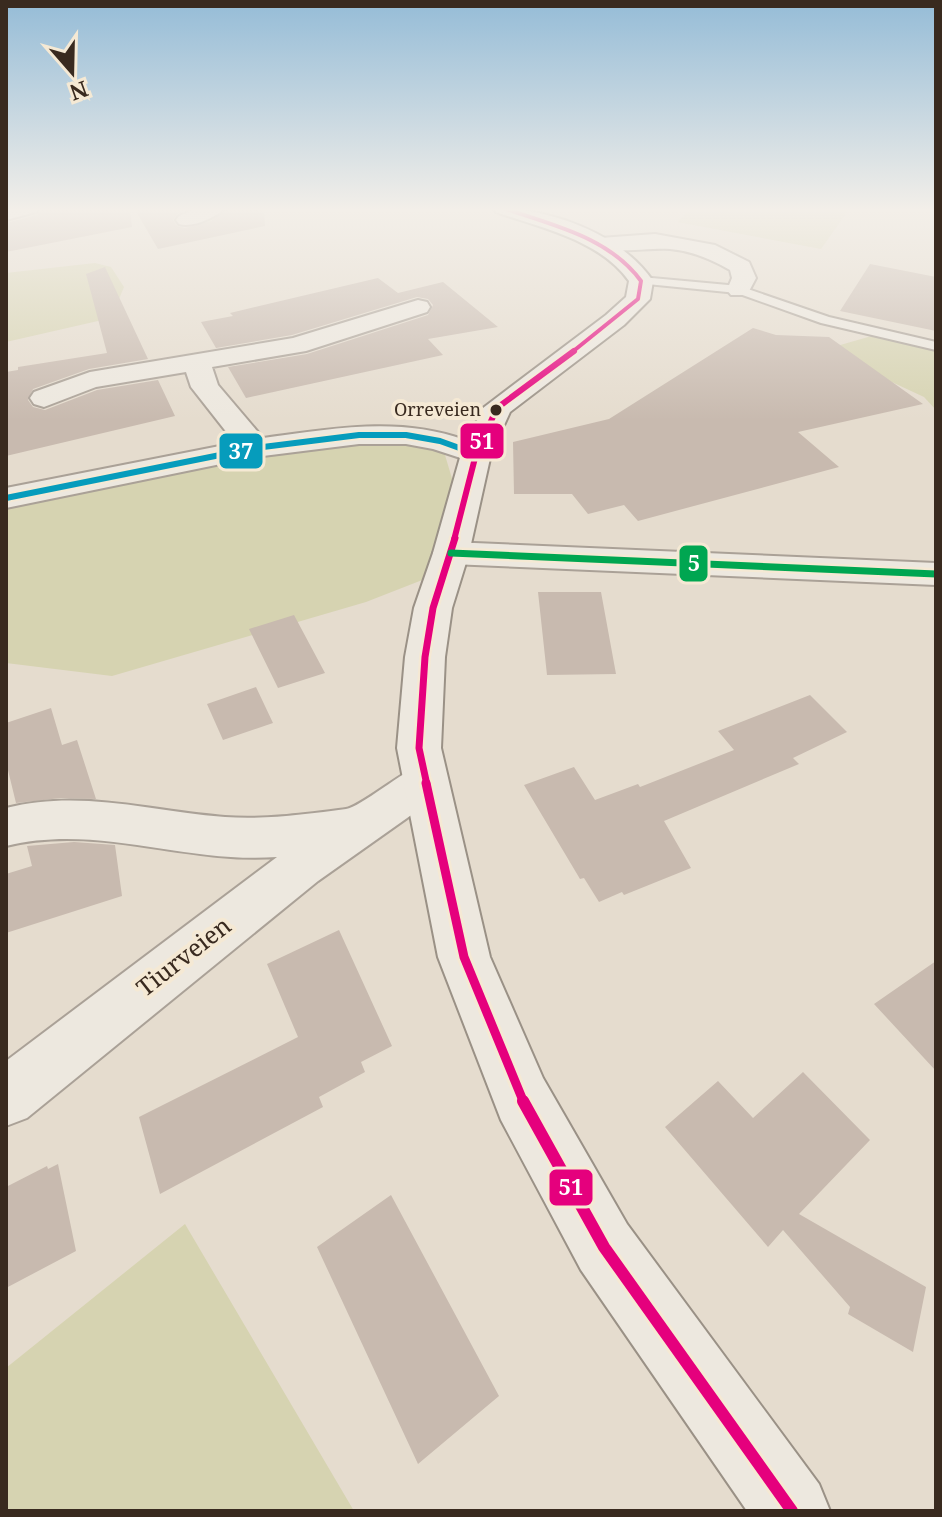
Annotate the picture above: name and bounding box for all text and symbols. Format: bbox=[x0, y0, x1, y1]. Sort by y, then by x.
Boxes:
north arrow bbox=[32, 32, 112, 112]
text: N bbox=[66, 75, 92, 109]
place label: Orreveien bbox=[394, 397, 481, 421]
marker: Orreveien bbox=[488, 402, 504, 418]
line badge: 51 bbox=[459, 422, 505, 460]
text: 51 bbox=[470, 425, 494, 455]
line badge: 37 bbox=[218, 432, 264, 470]
text: 37 bbox=[229, 435, 253, 465]
line badge: 5 bbox=[678, 544, 709, 583]
text: 5 bbox=[688, 547, 700, 577]
street label: Tiurveien bbox=[129, 908, 237, 1003]
line badge: 51 bbox=[548, 1168, 594, 1207]
text: 51 bbox=[559, 1171, 583, 1201]

